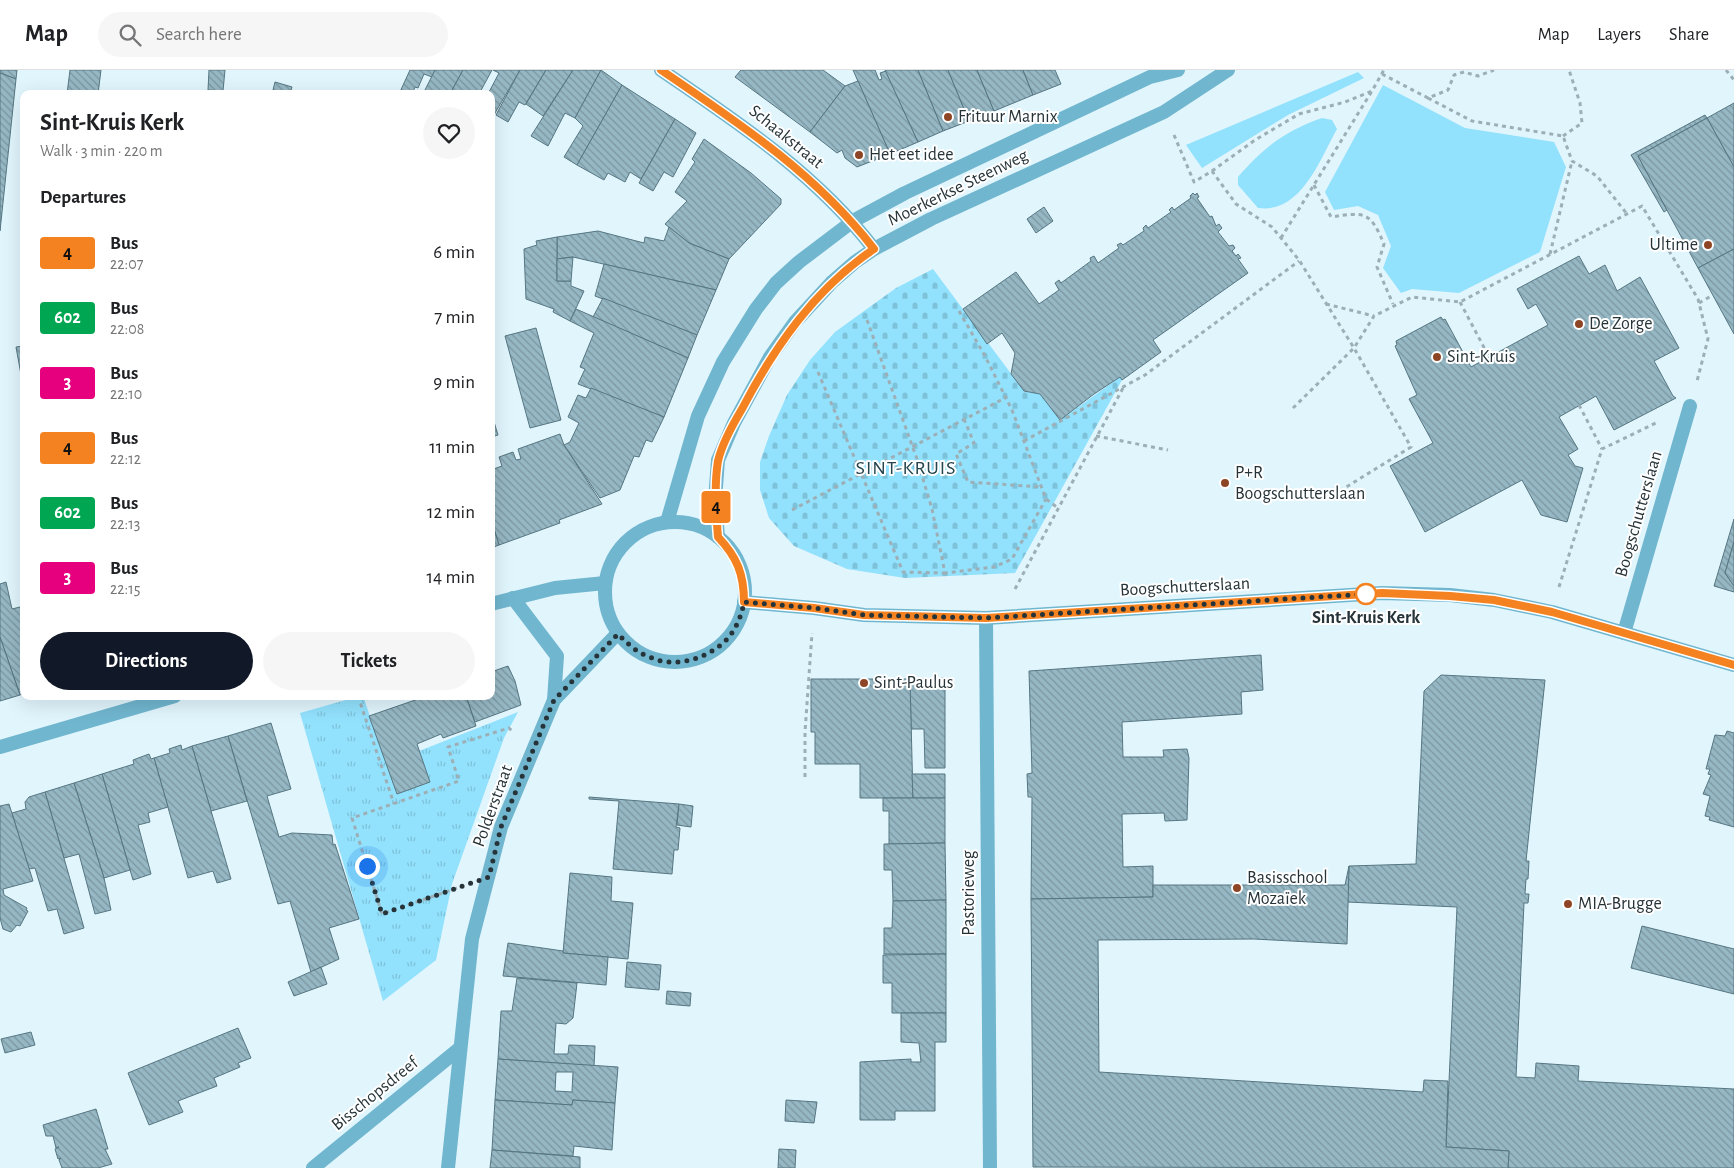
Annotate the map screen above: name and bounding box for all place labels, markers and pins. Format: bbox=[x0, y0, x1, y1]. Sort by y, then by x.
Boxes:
place label: Frituur Marnix bbox=[958, 108, 1058, 126]
marker: Frituur Marnix bbox=[942, 111, 954, 123]
place label: Het eet idee bbox=[869, 146, 954, 164]
marker: Het eet idee bbox=[853, 149, 865, 161]
place label: Ultime bbox=[1649, 236, 1698, 254]
marker: Ultime bbox=[1702, 239, 1714, 251]
place label: De Zorge bbox=[1589, 315, 1652, 333]
marker: De Zorge bbox=[1573, 318, 1585, 330]
place label: Sint-Kruis bbox=[1447, 348, 1515, 366]
marker: Sint-Kruis bbox=[1431, 351, 1443, 363]
place label: P+R Boogschutterslaan bbox=[1235, 464, 1365, 503]
marker: P+R Boogschutterslaan bbox=[1219, 477, 1231, 489]
marker: Sint-Kruis Kerk bbox=[1355, 583, 1377, 605]
place label: Sint-Kruis Kerk bbox=[1312, 609, 1420, 627]
place label: Sint-Paulus bbox=[874, 674, 953, 692]
marker: Sint-Paulus bbox=[858, 677, 870, 689]
place label: Basisschool Mozaïek bbox=[1247, 869, 1328, 908]
marker: Basisschool Mozaïek bbox=[1231, 882, 1243, 894]
place label: MIA-Brugge bbox=[1578, 895, 1662, 913]
marker: MIA-Brugge bbox=[1562, 898, 1574, 910]

